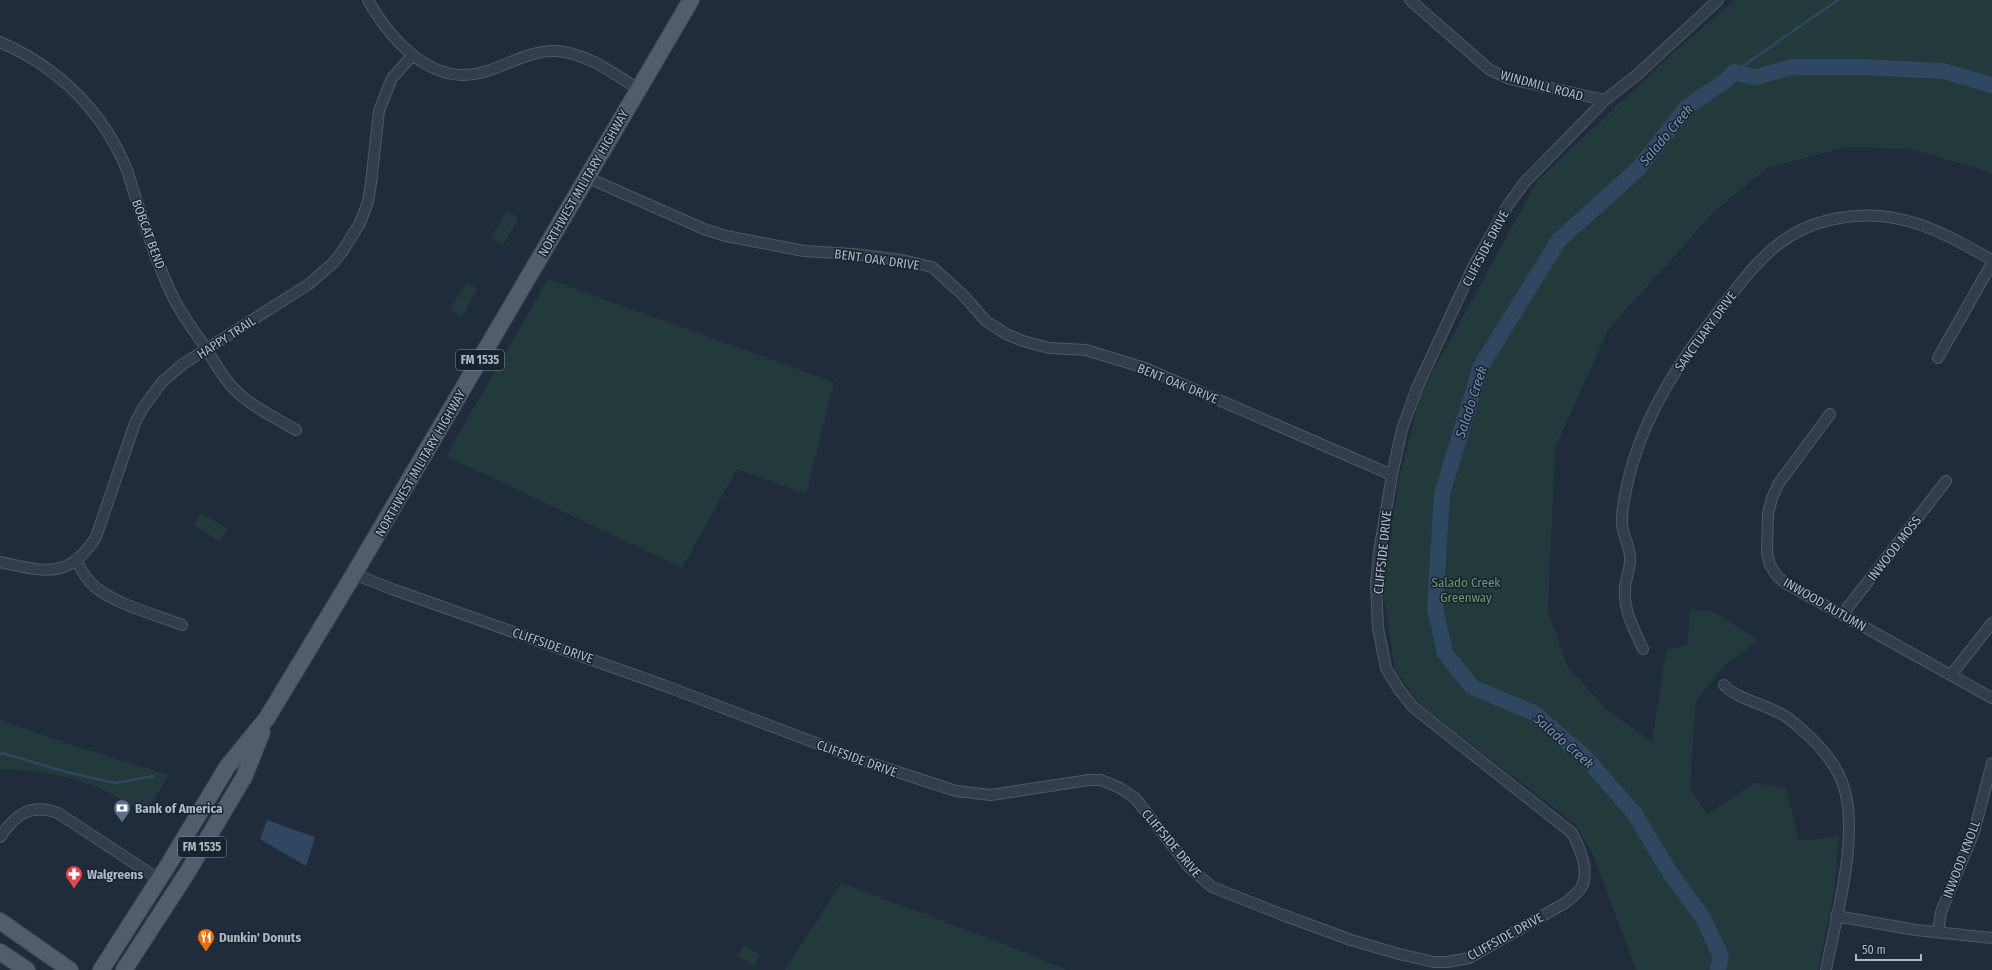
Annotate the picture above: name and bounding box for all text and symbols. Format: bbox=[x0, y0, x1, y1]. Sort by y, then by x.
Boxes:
street label: WINDMILL ROAD bbox=[1499, 67, 1585, 104]
water label: Salado Creek bbox=[1635, 101, 1697, 170]
street label: NORTHWEST MILITARY HIGHWAY bbox=[535, 107, 632, 259]
street label: BOBCAT BEND bbox=[129, 197, 168, 271]
street label: CLIFFSIDE DRIVE bbox=[1459, 208, 1512, 289]
street label: BENT OAK DRIVE bbox=[833, 246, 920, 273]
street label: SANCTUARY DRIVE bbox=[1671, 288, 1739, 374]
street label: HAPPY TRAIL bbox=[194, 313, 258, 362]
road number: FM 1535 bbox=[456, 350, 504, 370]
street label: BENT OAK DRIVE bbox=[1135, 360, 1220, 406]
water label: Salado Creek bbox=[1452, 364, 1491, 441]
street label: NORTHWEST MILITARY HIGHWAY bbox=[372, 387, 469, 539]
street label: CLIFFSIDE DRIVE bbox=[1371, 509, 1394, 595]
street label: INWOOD MOSS bbox=[1864, 513, 1924, 584]
park label: Salado Creek Greenway bbox=[1432, 575, 1501, 605]
street label: INWOOD AUTUMN bbox=[1781, 575, 1869, 634]
street label: CLIFFSIDE DRIVE bbox=[511, 625, 595, 666]
water label: Salado Creek bbox=[1529, 710, 1597, 772]
street label: CLIFFSIDE DRIVE bbox=[815, 737, 899, 780]
bank icon: Bank of America bbox=[112, 798, 132, 823]
place label: Bank of America bbox=[135, 801, 223, 816]
street label: CLIFFSIDE DRIVE bbox=[1139, 806, 1204, 880]
street label: INWOOD KNOLL bbox=[1940, 818, 1983, 900]
road number: FM 1535 bbox=[178, 837, 226, 857]
pharmacy icon: Walgreens bbox=[64, 864, 84, 889]
place label: Walgreens bbox=[87, 867, 143, 882]
street label: CLIFFSIDE DRIVE bbox=[1465, 909, 1546, 963]
restaurant icon: Dunkin' Donuts bbox=[196, 927, 216, 952]
place label: Dunkin' Donuts bbox=[219, 930, 301, 945]
scale bar bbox=[1856, 936, 1921, 962]
text: 50 m bbox=[1862, 943, 1886, 957]

